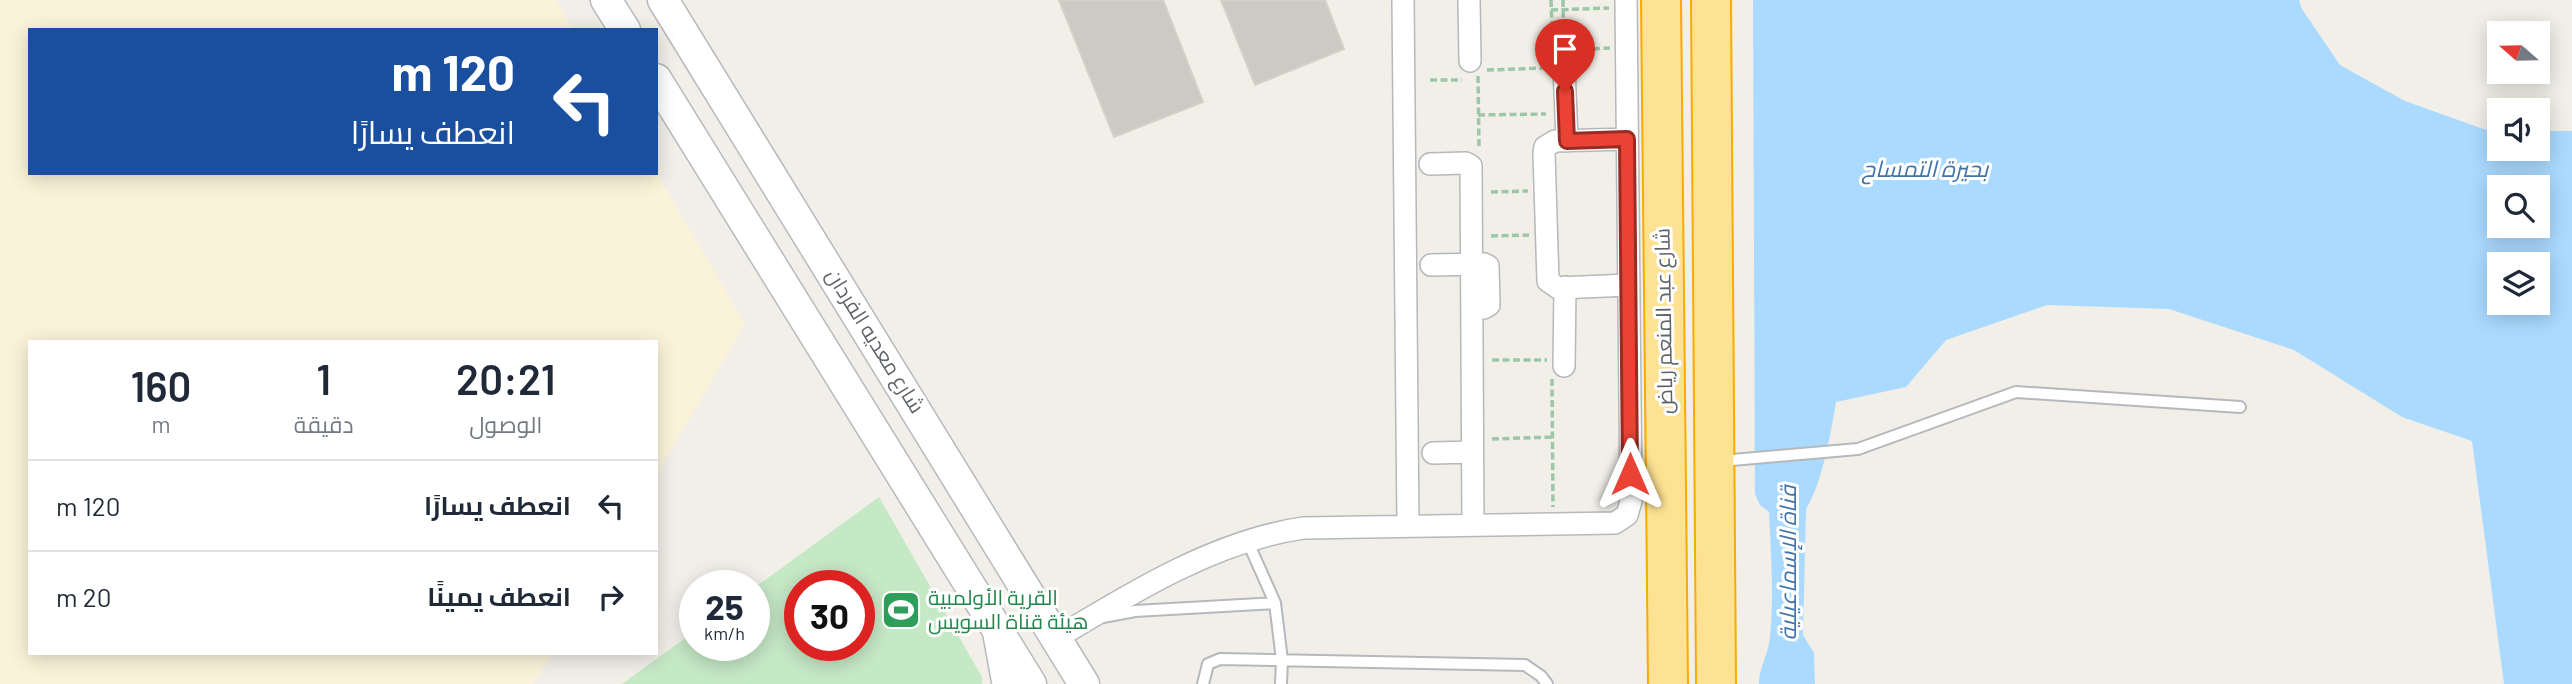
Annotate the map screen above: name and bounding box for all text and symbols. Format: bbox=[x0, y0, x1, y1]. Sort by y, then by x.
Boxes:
pin bbox=[1535, 19, 1595, 91]
north arrow bbox=[2487, 21, 2550, 84]
map controls bbox=[2487, 21, 2550, 315]
icon: arrive bbox=[1546, 30, 1584, 68]
text: 120 m bbox=[392, 42, 515, 101]
icon: left bbox=[539, 56, 630, 147]
button: sound bbox=[2487, 98, 2550, 161]
text: انعطف يسارًا bbox=[351, 112, 515, 150]
water label: بحيرة التمساح bbox=[1861, 154, 1990, 185]
button: search bbox=[2487, 175, 2550, 238]
street label: شارع عبد المنعم رياض bbox=[1648, 228, 1680, 414]
button: layers bbox=[2487, 252, 2550, 315]
street label: شارع معديه الفردان bbox=[819, 263, 931, 419]
text: 1 bbox=[316, 353, 331, 403]
text: 20:21 bbox=[456, 353, 556, 403]
text: 160 bbox=[130, 360, 191, 410]
text: m bbox=[151, 410, 170, 438]
text: دقيقة bbox=[294, 410, 354, 438]
text: الوصول bbox=[469, 410, 542, 438]
position arrow bbox=[1593, 437, 1667, 511]
water label: قناة الإسماعيلية bbox=[1773, 483, 1803, 641]
icon: left bbox=[592, 487, 630, 525]
text: انعطف يسارًا bbox=[424, 489, 571, 520]
text: 120 m bbox=[56, 490, 120, 521]
speed limit sign: 30 bbox=[784, 570, 875, 661]
icon: right bbox=[592, 578, 630, 616]
text: انعطف يمينًا bbox=[427, 580, 571, 611]
text: 20 m bbox=[56, 581, 111, 612]
place label: القرية الأولمبية هيئة قناة السويس bbox=[928, 584, 1088, 635]
text: 25 bbox=[705, 585, 744, 627]
sports icon: القرية الأولمبية هيئة قناة السويس bbox=[880, 589, 922, 631]
text: km/h bbox=[704, 622, 745, 644]

